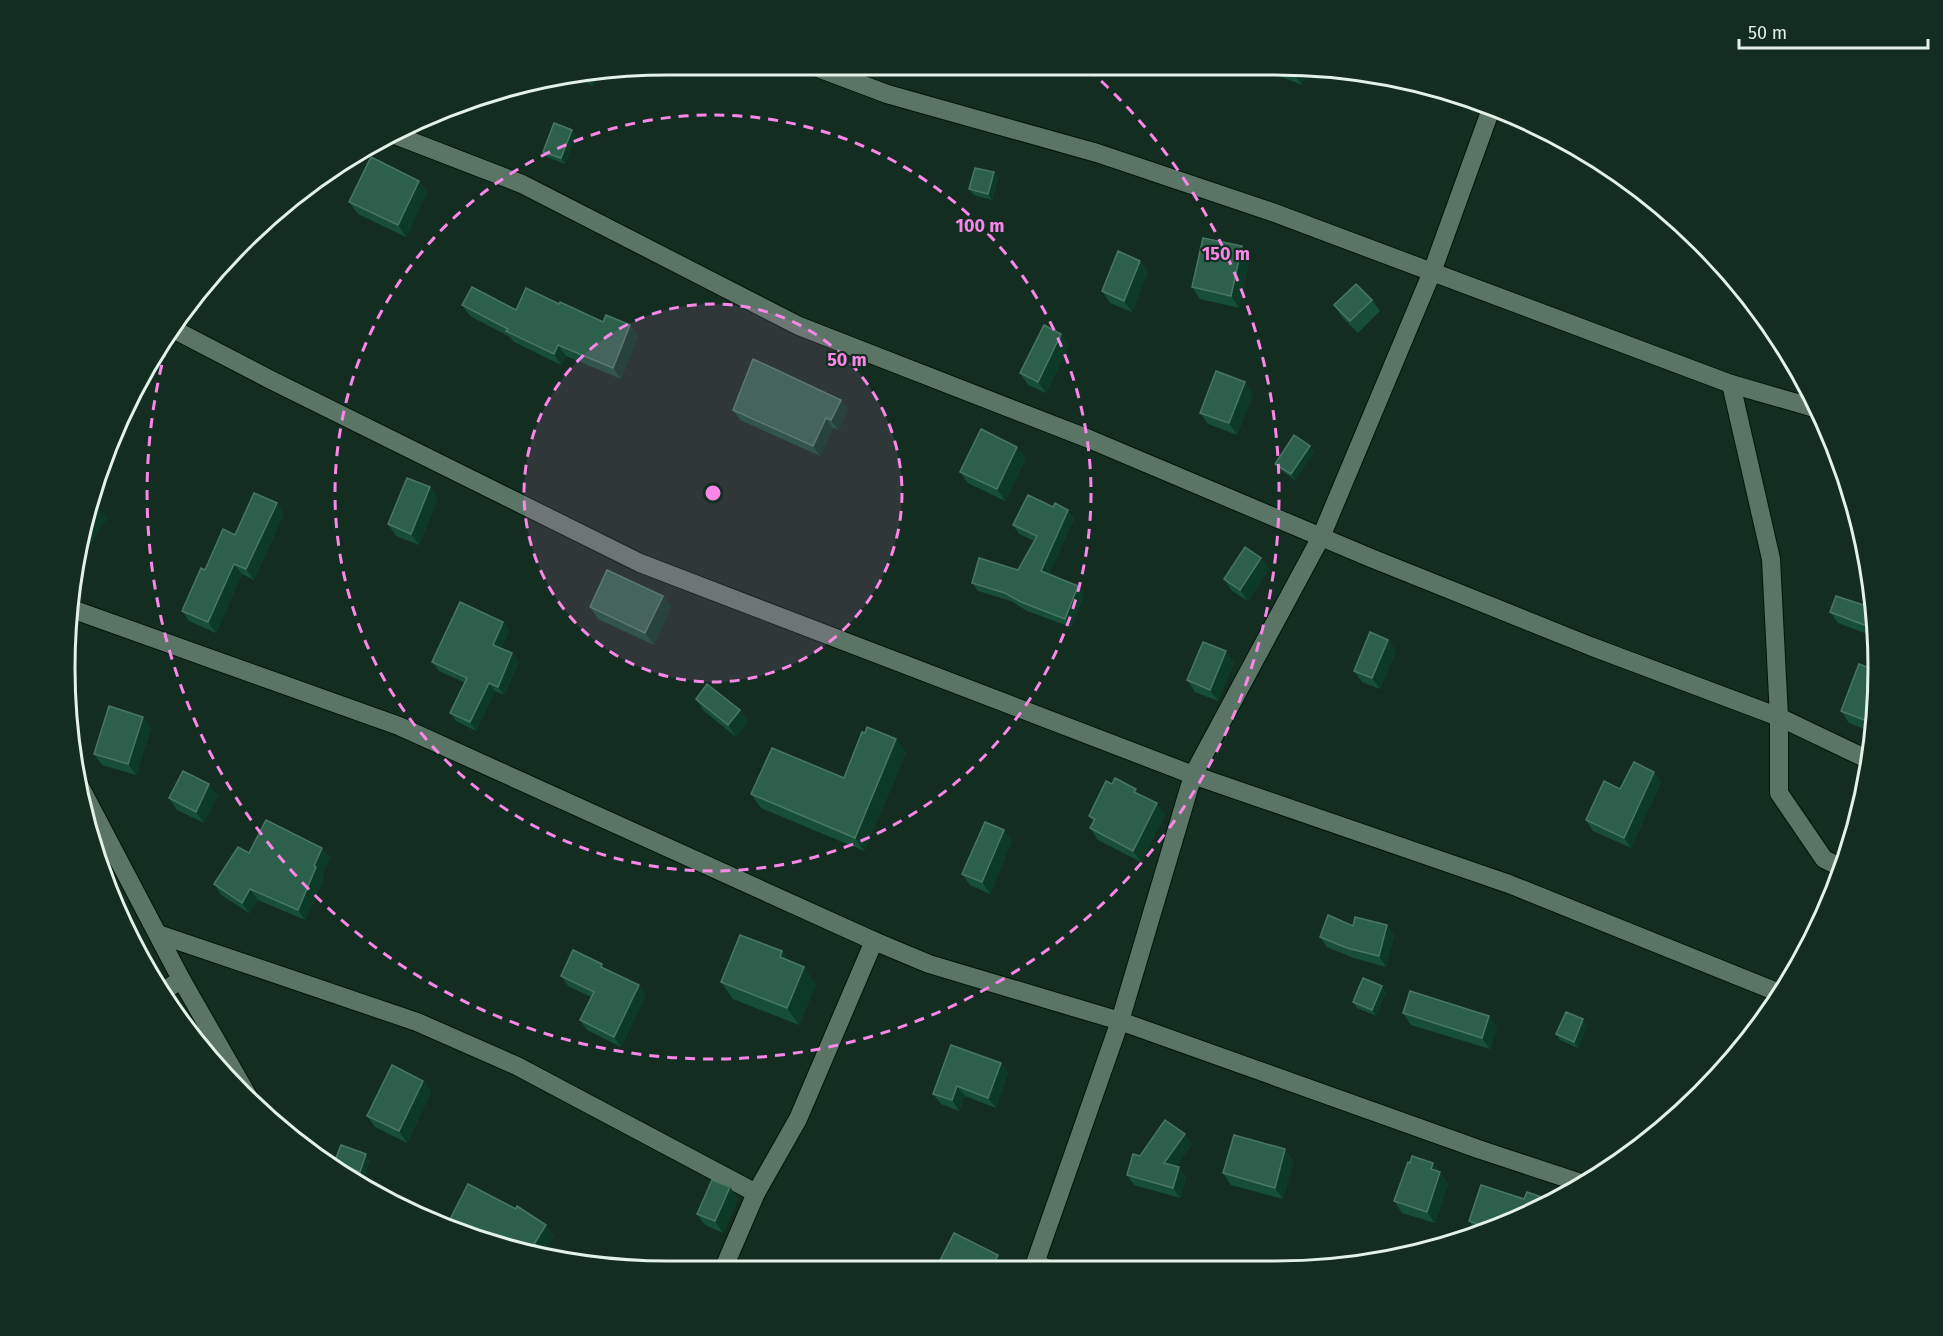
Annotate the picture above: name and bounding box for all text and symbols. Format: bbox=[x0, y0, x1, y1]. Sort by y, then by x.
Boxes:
scale bar bbox=[1739, 12, 1928, 50]
text: 50 m bbox=[1748, 22, 1787, 44]
text: 100 m bbox=[956, 215, 1004, 237]
text: 150 m bbox=[1202, 243, 1250, 265]
text: 50 m bbox=[827, 349, 867, 371]
centre of rings bbox=[703, 483, 723, 503]

